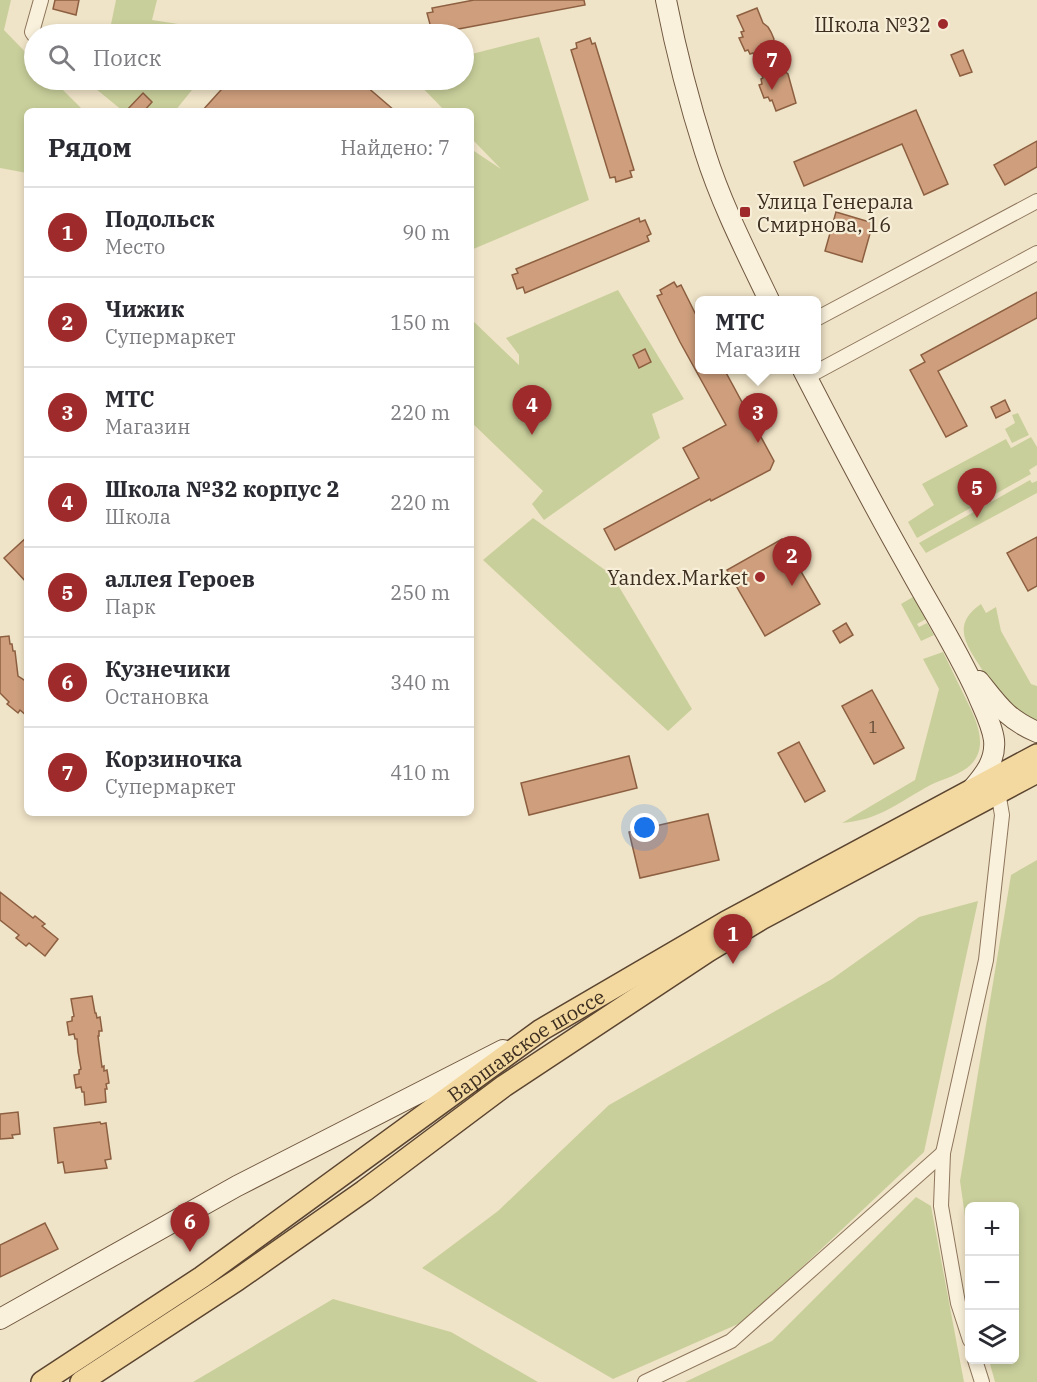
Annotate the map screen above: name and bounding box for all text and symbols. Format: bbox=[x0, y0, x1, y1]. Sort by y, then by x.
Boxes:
place label: Школа №32 bbox=[814, 11, 931, 38]
marker: Школа №32 bbox=[936, 17, 950, 31]
search box bbox=[24, 24, 474, 90]
pin: 7 bbox=[752, 40, 792, 90]
icon: search bbox=[45, 41, 78, 74]
text: Поиск bbox=[93, 43, 161, 72]
text: Рядом bbox=[48, 130, 132, 164]
text: Найдено: 7 bbox=[341, 134, 450, 161]
place label: Улица Генерала Смирнова, 16 bbox=[757, 188, 914, 238]
text: Подольск bbox=[105, 204, 214, 233]
marker: Улица Генерала Смирнова, 16 bbox=[738, 205, 752, 219]
text: 1 bbox=[62, 219, 74, 246]
text: 90 m bbox=[402, 219, 450, 246]
text: Место bbox=[105, 233, 165, 260]
text: Чижик bbox=[105, 294, 184, 323]
popup bbox=[695, 296, 821, 374]
text: МТС bbox=[715, 307, 765, 336]
text: 2 bbox=[62, 309, 74, 336]
text: 150 m bbox=[390, 309, 450, 336]
text: Супермаркет bbox=[105, 323, 236, 350]
text: Магазин bbox=[715, 336, 801, 363]
text: МТС bbox=[105, 384, 154, 413]
pin: 4 bbox=[512, 386, 552, 435]
pin: 3 bbox=[738, 394, 777, 443]
text: 3 bbox=[62, 399, 74, 426]
text: 220 m bbox=[390, 399, 450, 426]
text: Магазин bbox=[105, 413, 190, 440]
pin: 5 bbox=[958, 468, 996, 518]
text: Школа №32 корпус 2 bbox=[105, 474, 340, 503]
text: 4 bbox=[62, 489, 74, 516]
text: 220 m bbox=[390, 489, 450, 516]
text: Школа bbox=[105, 503, 171, 530]
pin: 2 bbox=[772, 536, 812, 586]
text: аллея Героев bbox=[105, 564, 255, 593]
place label: Yandex.Market bbox=[607, 564, 748, 591]
marker: Yandex.Market bbox=[753, 570, 767, 584]
text: 5 bbox=[62, 579, 74, 606]
text: 250 m bbox=[390, 579, 450, 606]
text: Парк bbox=[105, 593, 156, 620]
text: Кузнечики bbox=[105, 654, 230, 683]
text: 6 bbox=[62, 669, 74, 696]
text: 340 m bbox=[390, 669, 450, 696]
text: Остановка bbox=[105, 683, 209, 710]
house number: 1 bbox=[868, 717, 878, 737]
text: Корзиночка bbox=[105, 744, 242, 773]
text: 7 bbox=[62, 759, 74, 786]
text: 410 m bbox=[390, 759, 450, 786]
text: Супермаркет bbox=[105, 773, 236, 800]
your location bbox=[630, 813, 659, 842]
pin: 1 bbox=[714, 914, 752, 964]
street label: Варшавское шоссе bbox=[442, 982, 610, 1108]
pin: 6 bbox=[170, 1202, 210, 1252]
map controls bbox=[965, 1202, 1019, 1364]
button: + bbox=[965, 1202, 1019, 1256]
button: − bbox=[965, 1256, 1019, 1310]
button: layers bbox=[965, 1310, 1019, 1364]

